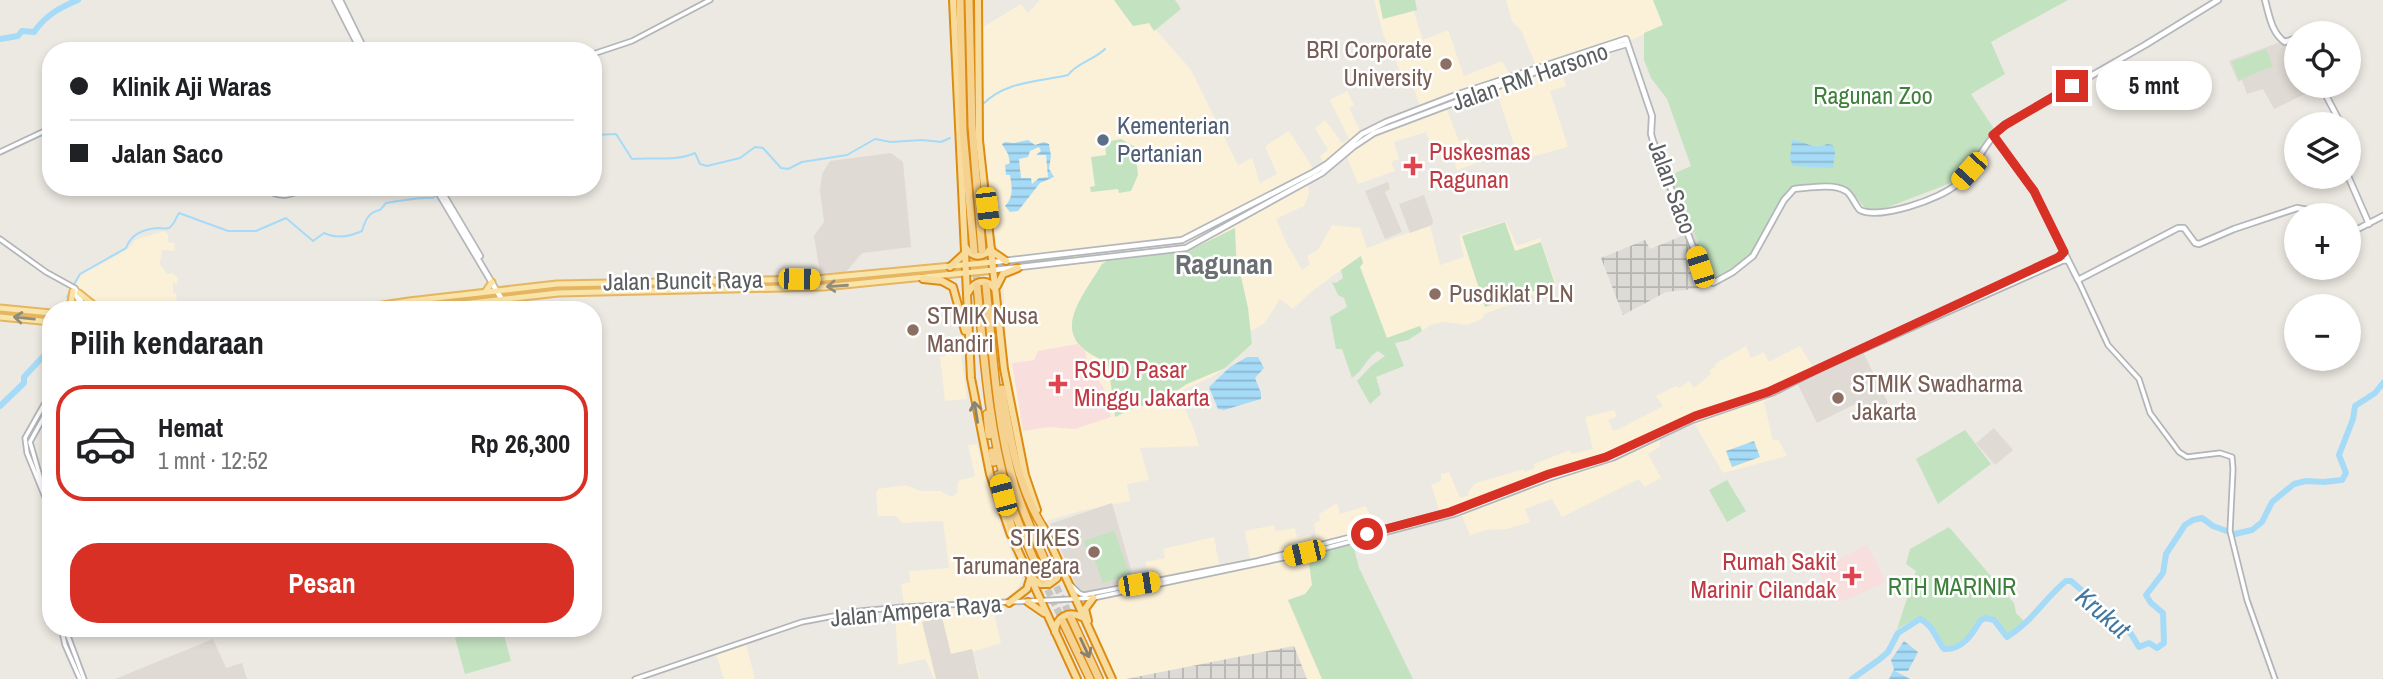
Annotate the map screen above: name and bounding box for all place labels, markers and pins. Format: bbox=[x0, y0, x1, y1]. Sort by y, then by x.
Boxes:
place label: BRI Corporate University bbox=[1306, 33, 1432, 93]
marker: BRI Corporate University bbox=[1438, 56, 1454, 72]
place label: Kementerian Pertanian bbox=[1117, 109, 1230, 169]
marker: Kementerian Pertanian bbox=[1095, 132, 1111, 148]
place label: Puskesmas Ragunan bbox=[1429, 135, 1531, 195]
marker: Puskesmas Ragunan bbox=[1403, 156, 1423, 176]
place label: Pusdiklat PLN bbox=[1449, 277, 1574, 309]
marker: Pusdiklat PLN bbox=[1427, 286, 1443, 302]
place label: STMIK Nusa Mandiri bbox=[927, 299, 1039, 359]
marker: STMIK Nusa Mandiri bbox=[905, 322, 921, 338]
place label: RSUD Pasar Minggu Jakarta bbox=[1074, 353, 1210, 413]
place label: STMIK Swadharma Jakarta bbox=[1852, 367, 2023, 427]
marker: RSUD Pasar Minggu Jakarta bbox=[1048, 374, 1068, 394]
marker: STMIK Swadharma Jakarta bbox=[1830, 390, 1846, 406]
place label: STIKES Tarumanegara bbox=[953, 521, 1080, 581]
marker: STIKES Tarumanegara bbox=[1086, 544, 1102, 560]
place label: Rumah Sakit Marinir Cilandak bbox=[1691, 545, 1837, 605]
marker: Rumah Sakit Marinir Cilandak bbox=[1842, 566, 1862, 586]

